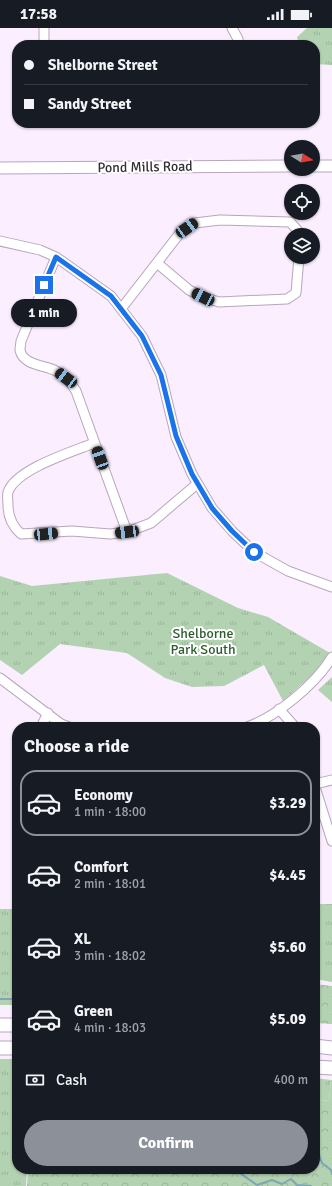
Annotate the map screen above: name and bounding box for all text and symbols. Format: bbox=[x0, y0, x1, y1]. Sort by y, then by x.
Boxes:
text: 17:58 bbox=[20, 5, 57, 23]
text: Shelborne Street bbox=[48, 56, 158, 74]
text: Sandy Street bbox=[48, 95, 131, 113]
north arrow bbox=[284, 140, 320, 176]
map controls bbox=[284, 140, 320, 264]
street label: Pond Mills Road bbox=[97, 158, 193, 176]
button: locate bbox=[284, 184, 320, 220]
car bbox=[174, 216, 200, 240]
button: layers bbox=[284, 228, 320, 264]
route end bbox=[35, 276, 53, 294]
car bbox=[190, 286, 216, 308]
callout: 1 min bbox=[11, 299, 77, 327]
text: 1 min bbox=[28, 305, 60, 321]
car bbox=[53, 366, 79, 390]
car bbox=[90, 445, 110, 471]
car bbox=[114, 525, 140, 539]
car bbox=[34, 527, 58, 541]
route start bbox=[245, 543, 263, 561]
park label: Shelborne Park South bbox=[170, 625, 236, 658]
text: Choose a ride bbox=[24, 735, 129, 757]
icon: car bbox=[26, 785, 62, 821]
text: Economy bbox=[74, 786, 133, 804]
text: $3.29 bbox=[269, 794, 306, 812]
text: 1 min · 18:00 bbox=[74, 804, 146, 820]
icon: car bbox=[26, 857, 62, 893]
text: Comfort bbox=[74, 858, 128, 876]
text: $4.45 bbox=[269, 866, 306, 884]
text: 2 min · 18:01 bbox=[74, 876, 146, 892]
icon: car bbox=[26, 929, 62, 965]
text: XL bbox=[74, 930, 91, 948]
text: $5.60 bbox=[269, 938, 306, 956]
text: 3 min · 18:02 bbox=[74, 948, 146, 964]
icon: car bbox=[26, 1001, 62, 1037]
text: Green bbox=[74, 1002, 113, 1020]
text: $5.09 bbox=[269, 1010, 306, 1028]
text: 4 min · 18:03 bbox=[74, 1020, 146, 1036]
icon: cash bbox=[24, 1069, 46, 1091]
text: Cash bbox=[56, 1071, 87, 1089]
text: 400 m bbox=[274, 1072, 308, 1088]
button: Confirm bbox=[24, 1120, 308, 1166]

